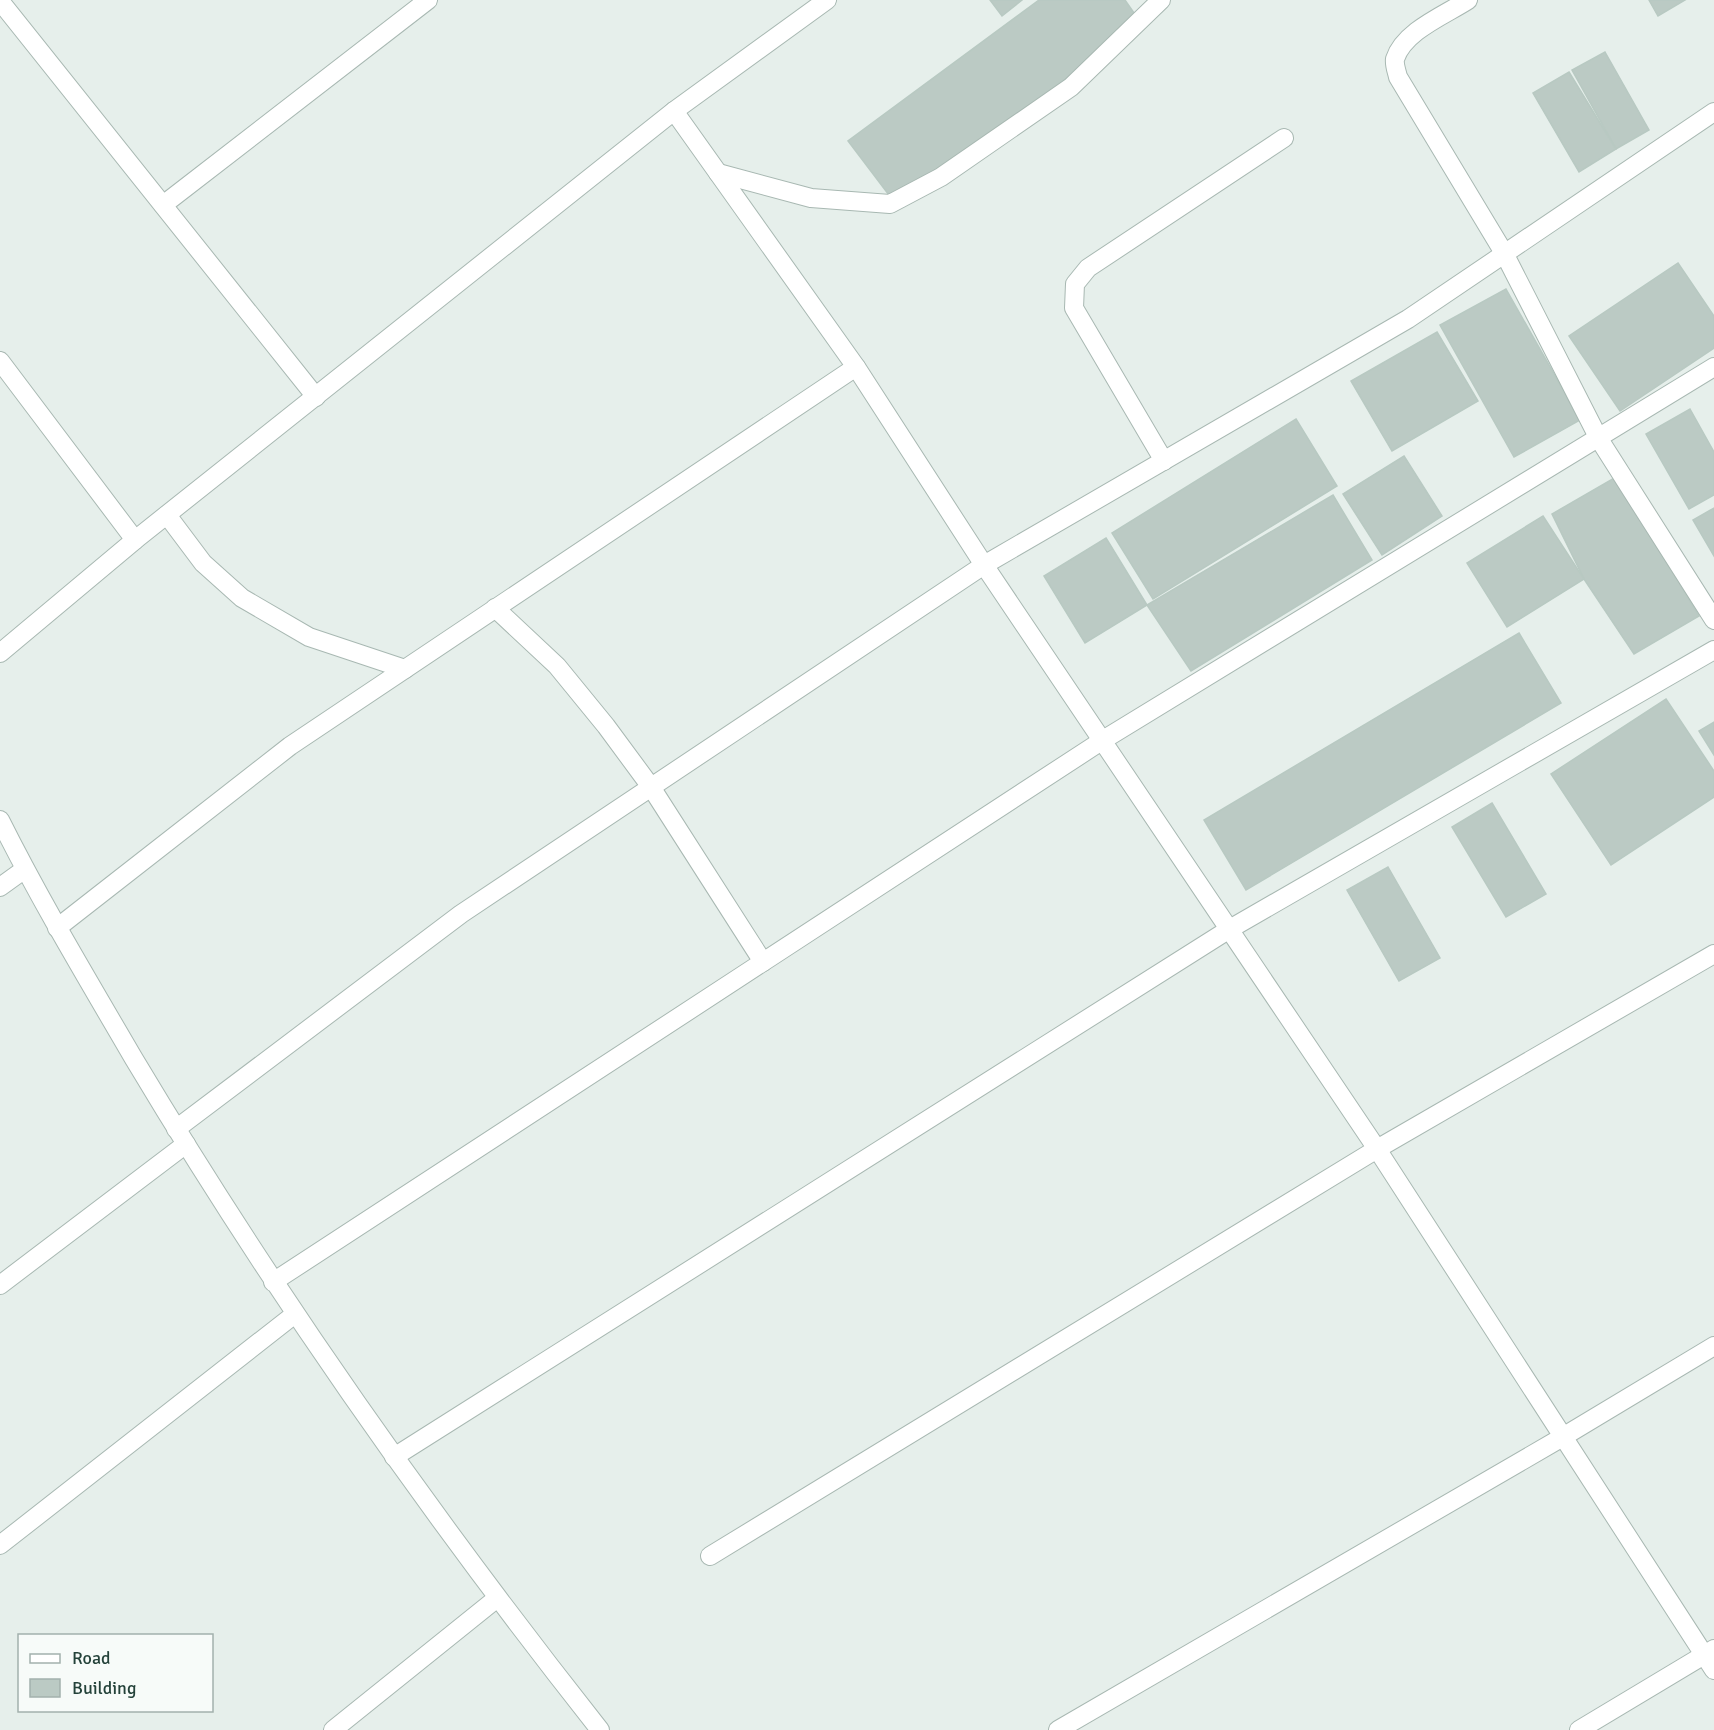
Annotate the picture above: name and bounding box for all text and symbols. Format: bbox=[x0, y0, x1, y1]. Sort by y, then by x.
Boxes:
legend bbox=[18, 1634, 213, 1712]
text: Road bbox=[72, 1647, 111, 1669]
text: Building bbox=[72, 1677, 136, 1699]

